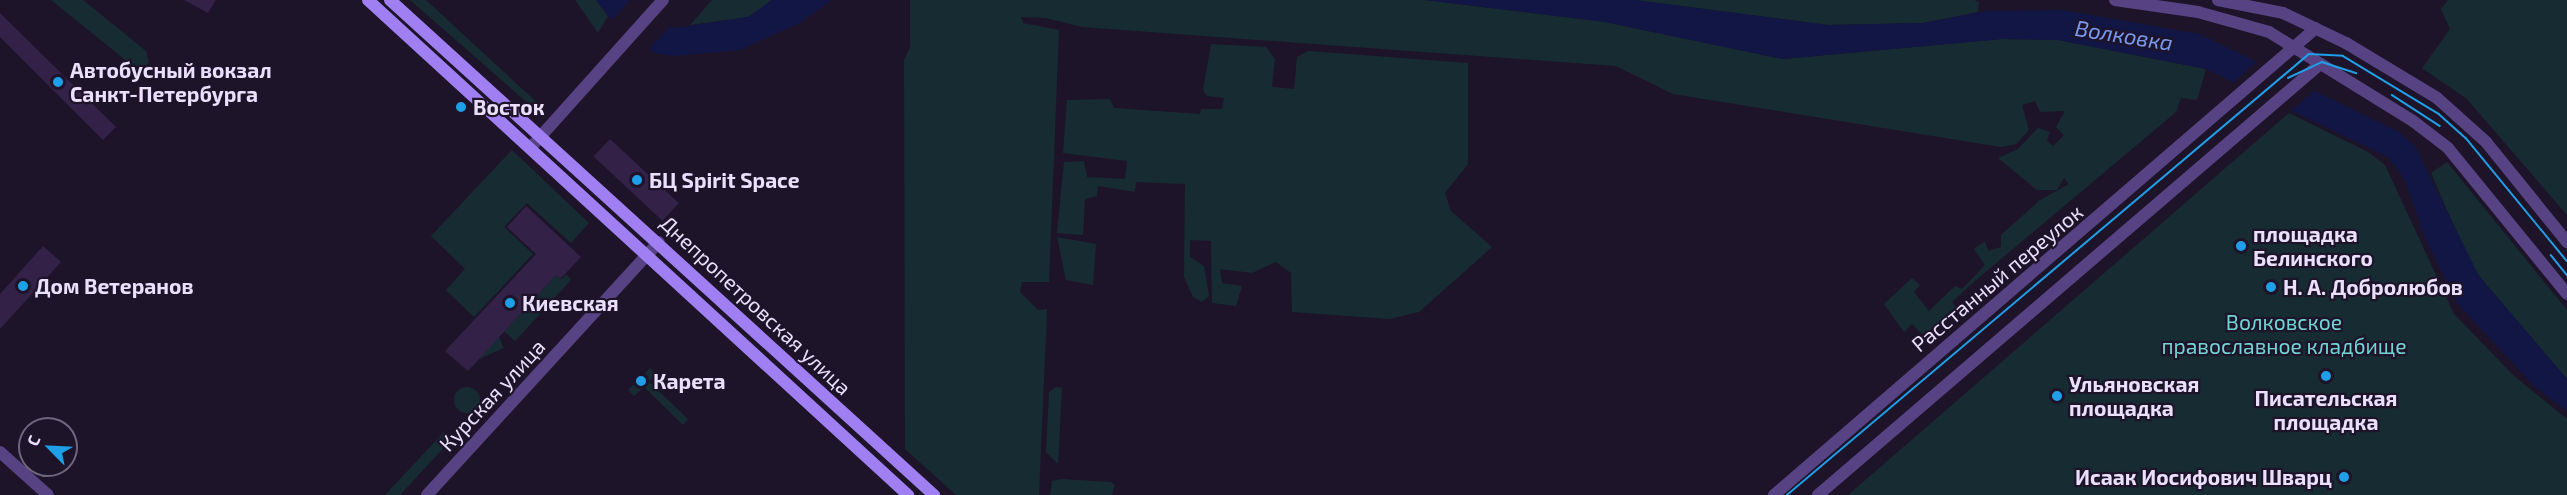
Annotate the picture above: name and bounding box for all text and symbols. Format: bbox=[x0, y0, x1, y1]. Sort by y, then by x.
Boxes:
water label: Волковка bbox=[2073, 14, 2175, 56]
place label: Автобусный вокзал Санкт-Петербурга bbox=[70, 57, 272, 107]
marker: Автобусный вокзал Санкт-Петербурга bbox=[51, 75, 65, 89]
place label: Восток bbox=[473, 94, 545, 120]
marker: Восток bbox=[454, 100, 468, 114]
place label: БЦ Spirit Space bbox=[649, 167, 799, 193]
marker: БЦ Spirit Space bbox=[630, 173, 644, 187]
street label: Расстанный переулок bbox=[1906, 199, 2088, 357]
street label: Днепропетровская улица bbox=[655, 210, 857, 400]
place label: площадка Белинского bbox=[2253, 221, 2373, 271]
marker: площадка Белинского bbox=[2234, 239, 2248, 253]
place label: Дом Ветеранов bbox=[35, 273, 194, 299]
place label: Н. А. Добролюбов bbox=[2283, 274, 2463, 300]
marker: Дом Ветеранов bbox=[16, 279, 30, 293]
marker: Н. А. Добролюбов bbox=[2264, 280, 2278, 294]
place label: Киевская bbox=[522, 290, 619, 316]
marker: Киевская bbox=[503, 296, 517, 310]
park label: Волковское православное кладбище bbox=[2161, 309, 2407, 359]
street label: Курская улица bbox=[434, 334, 550, 456]
place label: Карета bbox=[653, 368, 726, 394]
marker: Писательская площадка bbox=[2319, 369, 2333, 383]
place label: Ульяновская площадка bbox=[2069, 371, 2199, 421]
marker: Карета bbox=[634, 374, 648, 388]
place label: Писательская площадка bbox=[2255, 385, 2397, 435]
marker: Ульяновская площадка bbox=[2050, 389, 2064, 403]
north arrow bbox=[18, 417, 78, 477]
text: С bbox=[22, 432, 44, 448]
place label: Исаак Иосифович Шварц bbox=[2075, 464, 2332, 490]
marker: Исаак Иосифович Шварц bbox=[2337, 470, 2351, 484]

